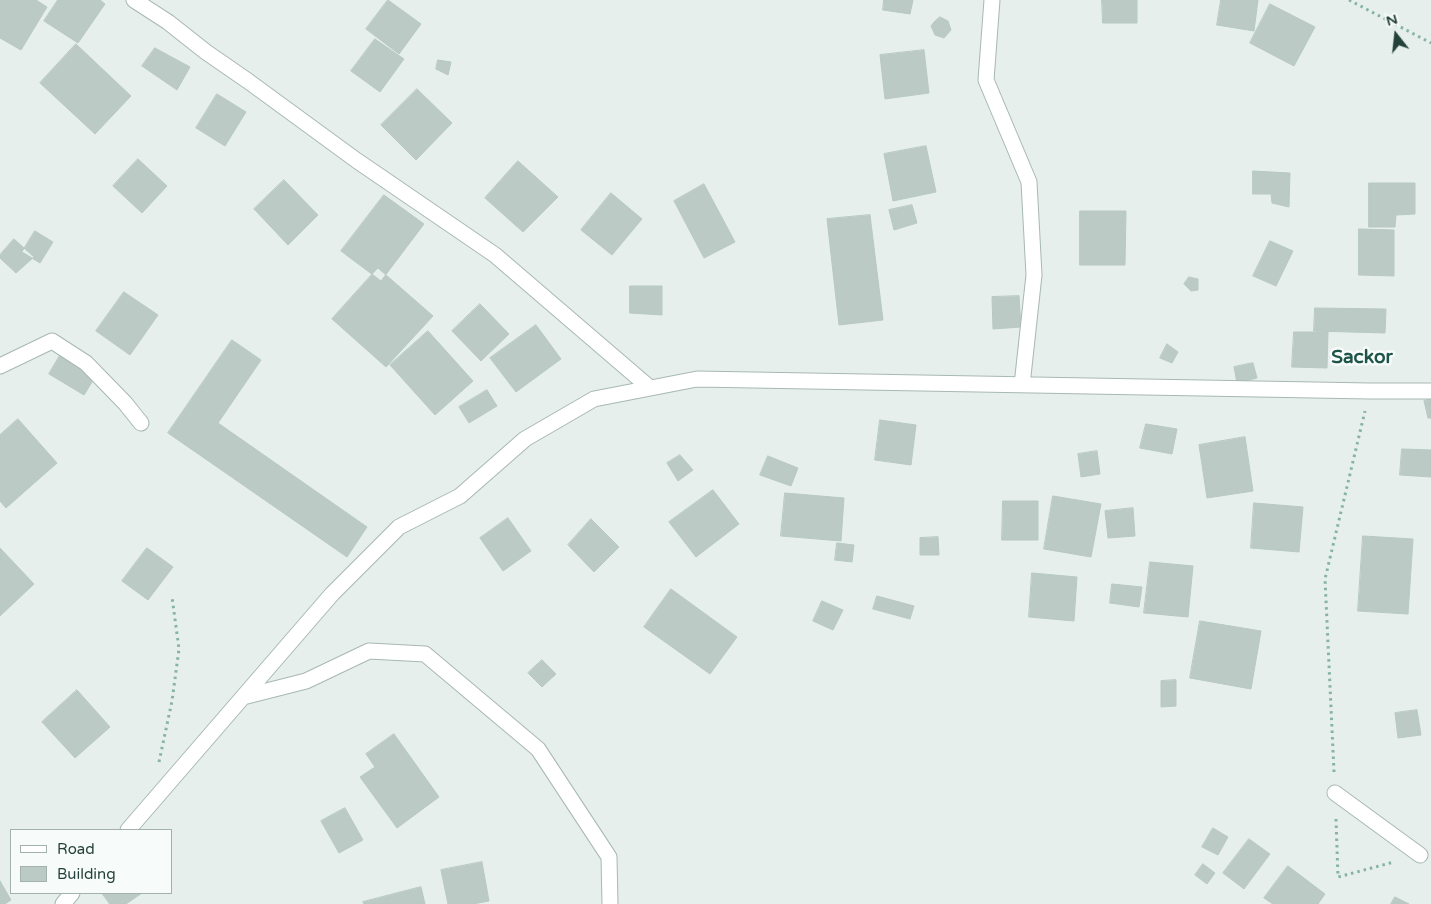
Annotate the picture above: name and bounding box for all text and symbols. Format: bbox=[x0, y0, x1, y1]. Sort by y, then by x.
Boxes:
north arrow bbox=[1371, 10, 1421, 60]
text: N bbox=[1384, 10, 1399, 30]
district label: Sackor bbox=[1331, 347, 1393, 369]
legend bbox=[10, 829, 172, 894]
text: Road bbox=[57, 840, 95, 858]
text: Building bbox=[57, 865, 116, 883]

